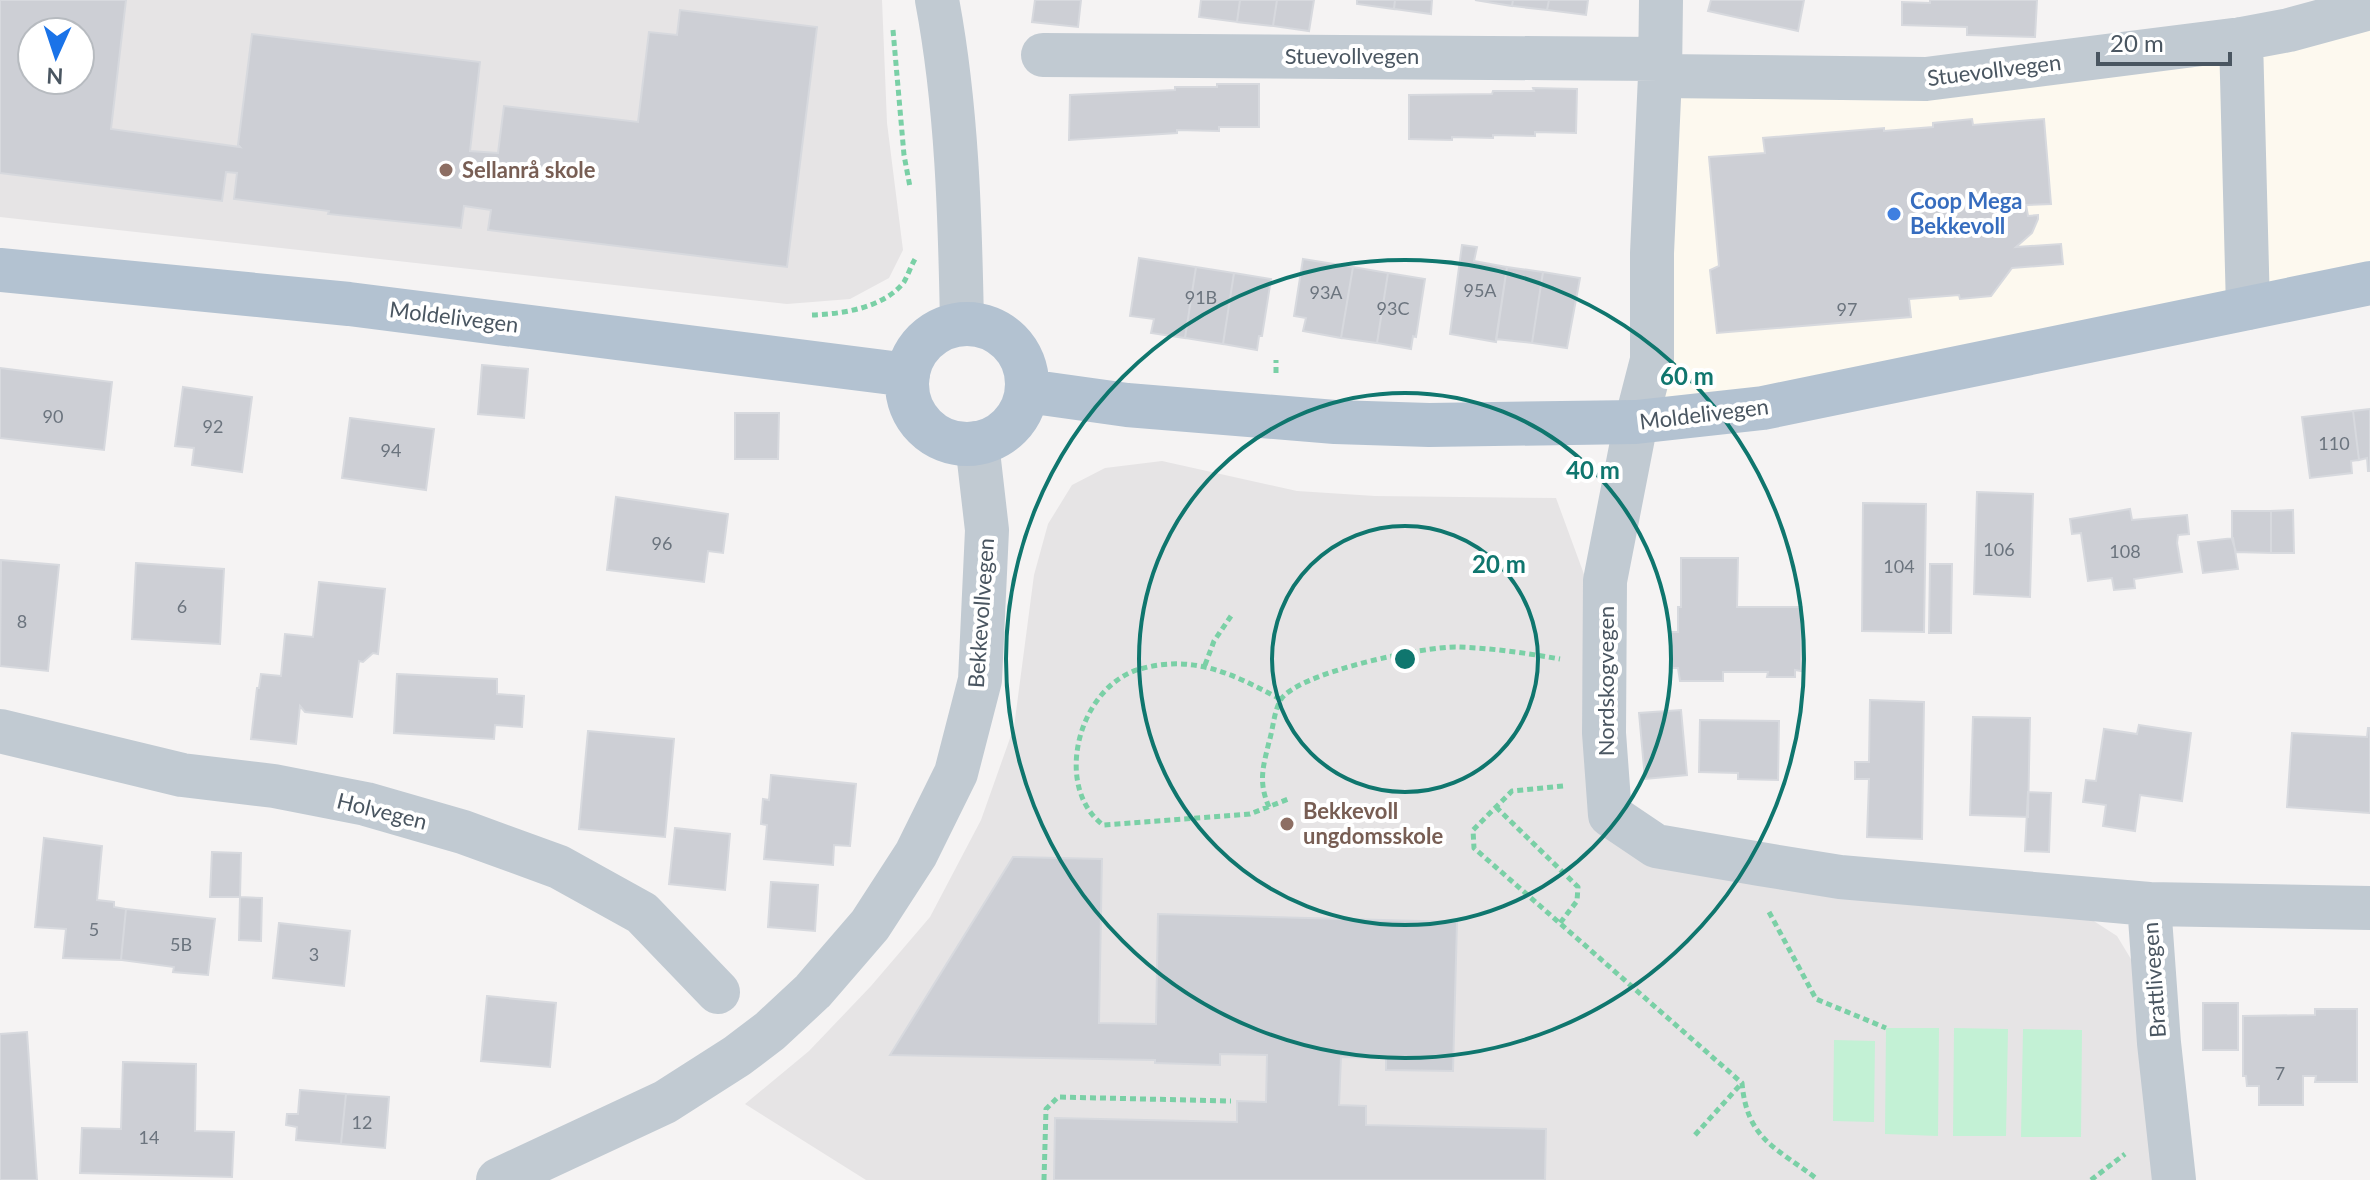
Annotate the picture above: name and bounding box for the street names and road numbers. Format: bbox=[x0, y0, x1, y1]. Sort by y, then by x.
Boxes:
street label: Stuevollvegen bbox=[1285, 42, 1419, 69]
street label: Stuevollvegen bbox=[1925, 48, 2062, 91]
street label: Moldelivegen bbox=[388, 295, 520, 338]
street label: Moldelivegen bbox=[1638, 392, 1770, 435]
street label: Bekkevollvegen bbox=[962, 537, 999, 689]
street label: Nordskogvegen bbox=[1592, 606, 1619, 756]
street label: Holvegen bbox=[334, 786, 430, 835]
street label: Brattlivegen bbox=[2136, 921, 2171, 1039]

